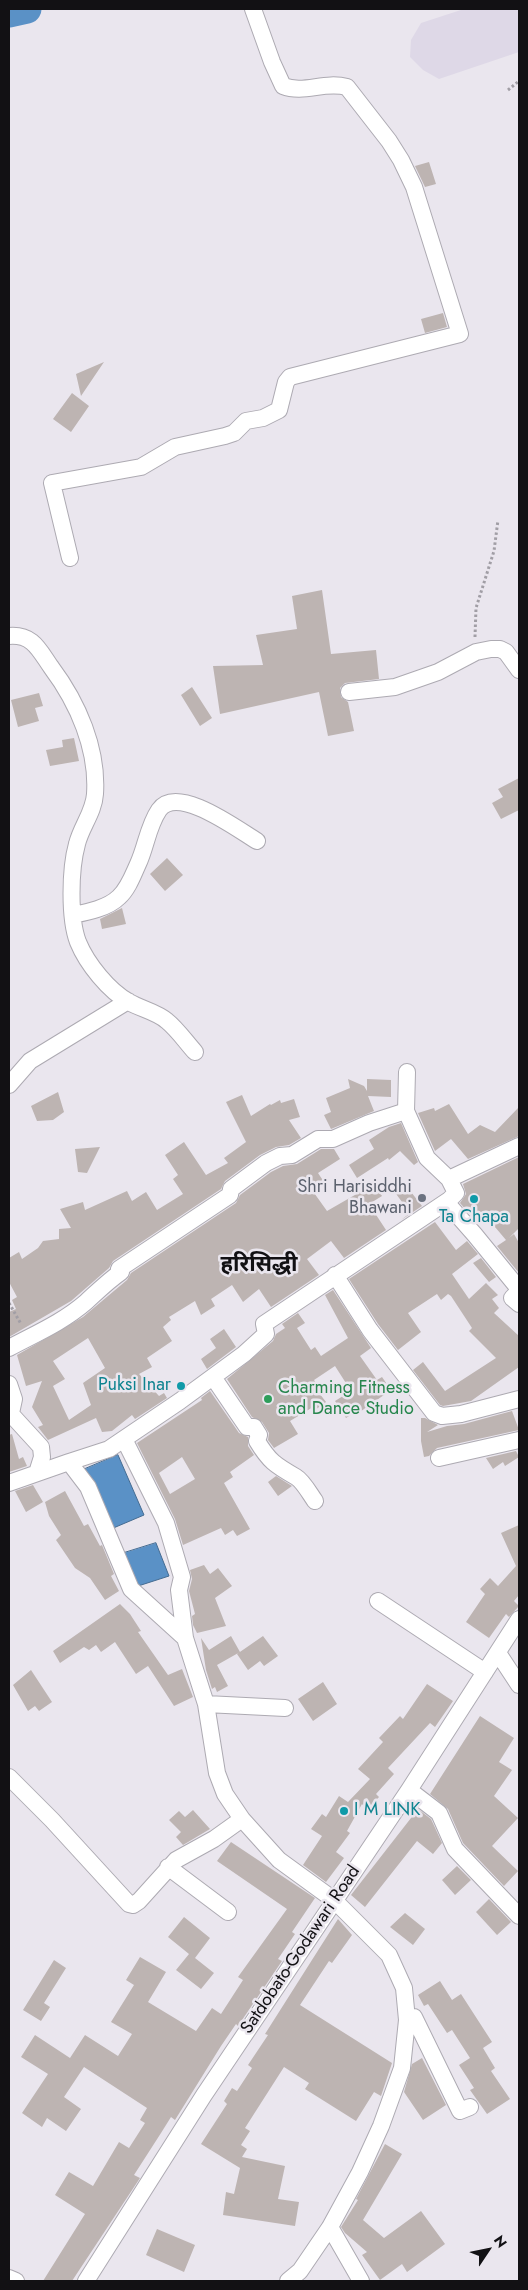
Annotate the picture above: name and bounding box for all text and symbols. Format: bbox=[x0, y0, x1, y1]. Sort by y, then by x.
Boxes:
place label: Shri Harisiddhi Bhawani bbox=[297, 1177, 412, 1220]
marker: Shri Harisiddhi Bhawani bbox=[416, 1192, 428, 1204]
marker: Ta Chapa bbox=[468, 1193, 480, 1205]
place label: Ta Chapa bbox=[439, 1207, 509, 1229]
district label: हरिसिद्धी bbox=[221, 1253, 297, 1279]
place label: Puksi Inar bbox=[98, 1375, 171, 1397]
place label: Charming Fitness and Dance Studio bbox=[278, 1378, 414, 1420]
marker: Puksi Inar bbox=[175, 1380, 187, 1392]
marker: Charming Fitness and Dance Studio bbox=[262, 1393, 274, 1405]
place label: I M LINK bbox=[354, 1800, 420, 1822]
marker: I M LINK bbox=[338, 1805, 350, 1817]
street label: Satdobato-Godawari Road bbox=[237, 1862, 365, 2038]
north arrow bbox=[463, 2225, 513, 2275]
text: N bbox=[489, 2231, 512, 2252]

